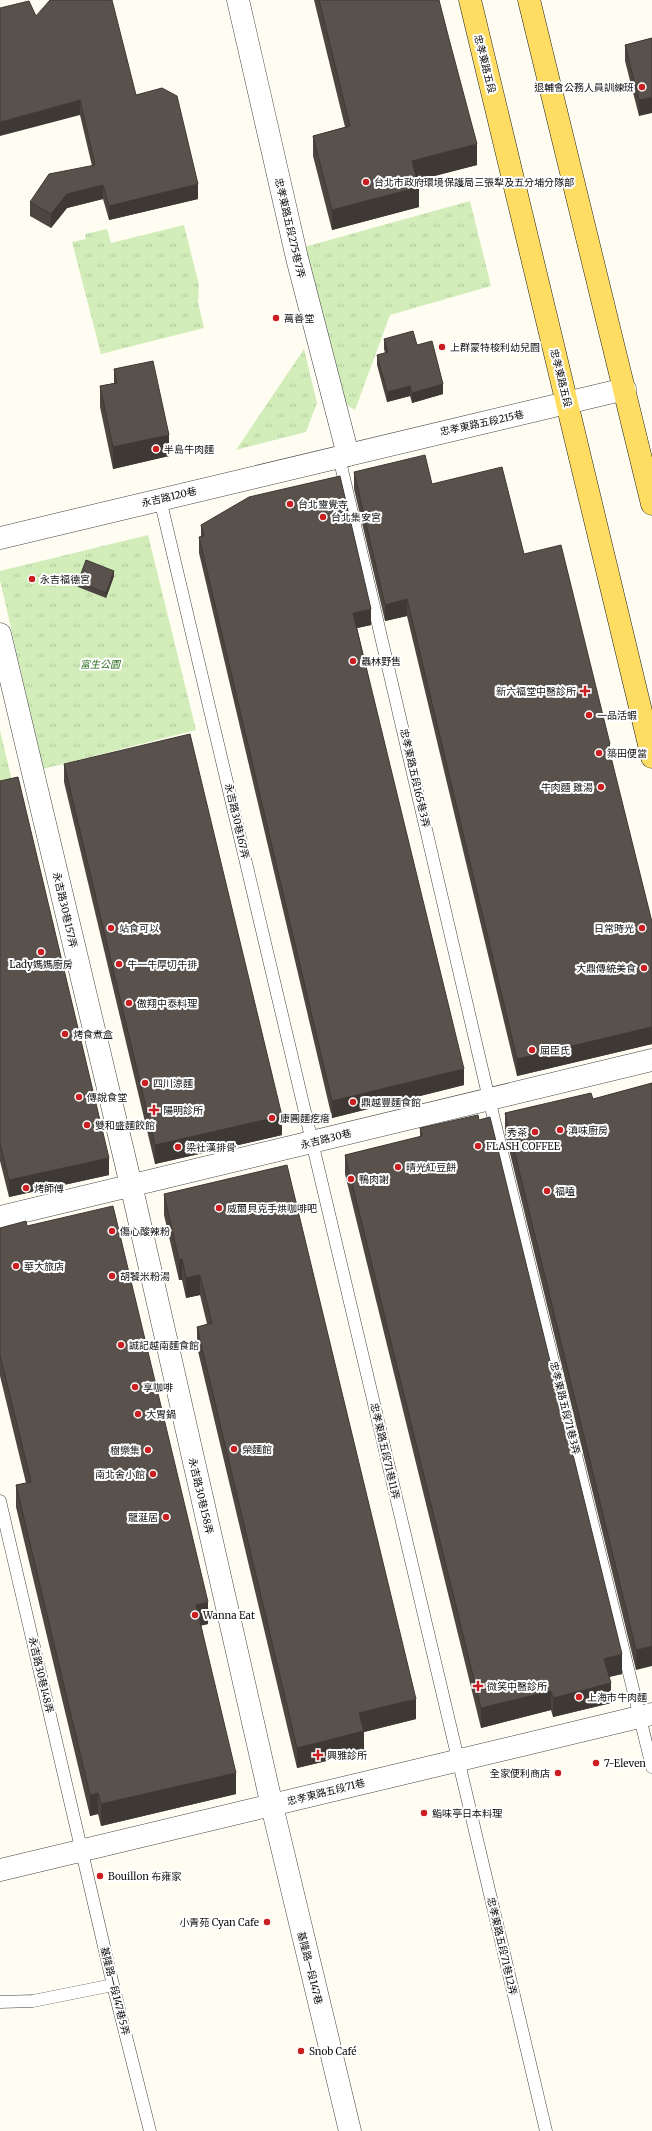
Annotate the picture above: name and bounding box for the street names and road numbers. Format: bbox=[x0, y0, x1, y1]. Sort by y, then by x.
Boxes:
street label: 忠孝東路五段 bbox=[471, 33, 499, 95]
street label: 忠孝東路五段275巷7弄 bbox=[272, 177, 308, 279]
street label: 忠孝東路五段 bbox=[547, 347, 575, 409]
street label: 忠孝東路五段215巷 bbox=[439, 408, 525, 438]
street label: 永吉路120巷 bbox=[140, 484, 198, 510]
street label: 忠孝東路五段165巷3弄 bbox=[397, 727, 433, 829]
street label: 永吉路30巷167弄 bbox=[222, 782, 252, 860]
street label: 永吉路30巷157弄 bbox=[50, 871, 80, 949]
street label: 永吉路30巷 bbox=[299, 1126, 353, 1152]
street label: 忠孝東路五段71巷3弄 bbox=[547, 1360, 583, 1456]
street label: 忠孝東路五段71巷11弄 bbox=[368, 1401, 402, 1501]
street label: 永吉路30巷158弄 bbox=[186, 1457, 216, 1535]
street label: 永吉路30巷148弄 bbox=[26, 1635, 56, 1715]
street label: 忠孝東路五段71巷 bbox=[286, 1776, 366, 1808]
street label: 忠孝東路五段71巷12弄 bbox=[484, 1896, 520, 1996]
street label: 基隆路一段147巷 bbox=[295, 1930, 325, 2006]
street label: 基隆路一段147巷5弄 bbox=[98, 1945, 132, 2037]

